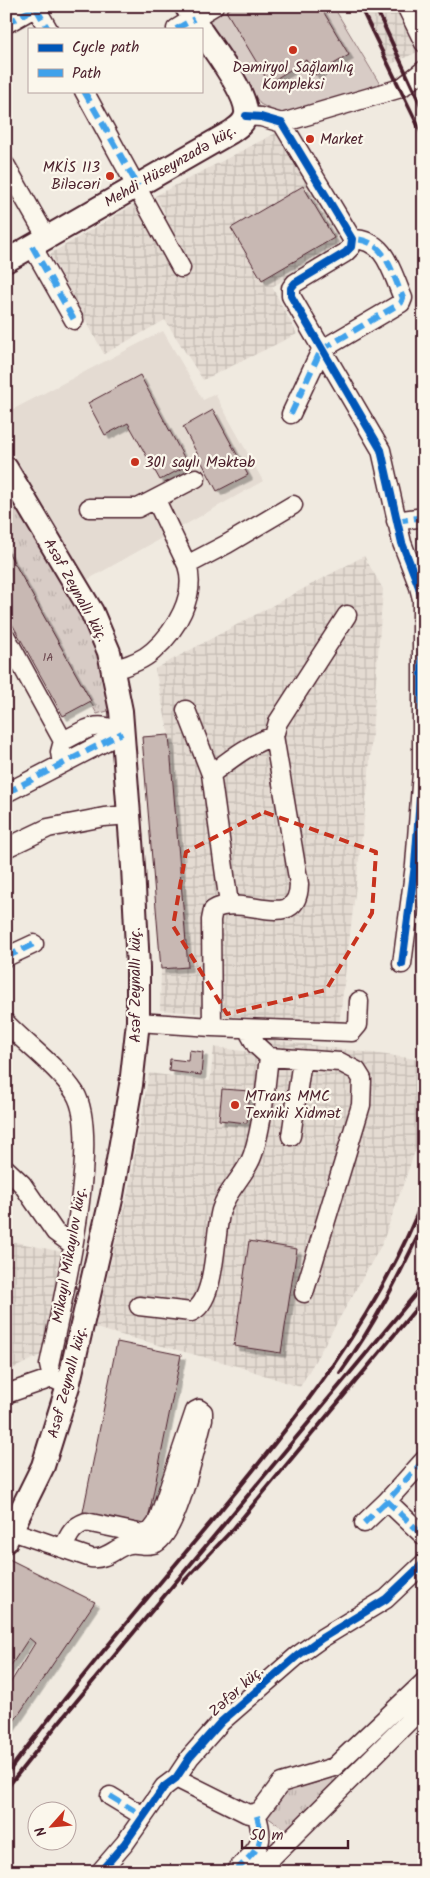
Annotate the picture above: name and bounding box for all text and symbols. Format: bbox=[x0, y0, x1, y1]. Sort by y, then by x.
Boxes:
legend bbox=[28, 28, 202, 92]
text: Cycle path bbox=[72, 36, 139, 60]
marker: Dəmiryol Sağlamlıq Kompleksi bbox=[287, 44, 299, 56]
place label: Dəmiryol Sağlamlıq Kompleksi bbox=[232, 56, 354, 97]
text: Path bbox=[72, 62, 101, 86]
street label: Mehdi Hüseynzadə küç. bbox=[100, 119, 241, 215]
place label: Market bbox=[320, 128, 364, 152]
marker: Market bbox=[304, 133, 316, 145]
place label: MKİS 113 Biləcəri bbox=[43, 156, 101, 197]
marker: MKİS 113 Biləcəri bbox=[104, 170, 116, 182]
place label: 301 saylı Məktəb bbox=[145, 451, 255, 475]
marker: 301 saylı Məktəb bbox=[129, 456, 141, 468]
street label: Asəf Zeynallı küç. bbox=[37, 534, 114, 647]
house number: 1A bbox=[42, 648, 54, 667]
street label: Asəf Zeynallı küç. bbox=[124, 927, 148, 1043]
place label: MTrans MMC Texniki Xidmət bbox=[245, 1085, 341, 1126]
marker: MTrans MMC Texniki Xidmət bbox=[229, 1099, 241, 1111]
street label: Mikayıl Mikayılov küç. bbox=[46, 1185, 94, 1325]
street label: Asəf Zeynallı küç. bbox=[41, 1323, 94, 1441]
street label: Zəfər küç. bbox=[204, 1660, 270, 1723]
north arrow bbox=[28, 1800, 78, 1850]
scale bar bbox=[242, 1818, 349, 1850]
text: N bbox=[29, 1822, 53, 1840]
text: 50 m bbox=[250, 1824, 284, 1848]

